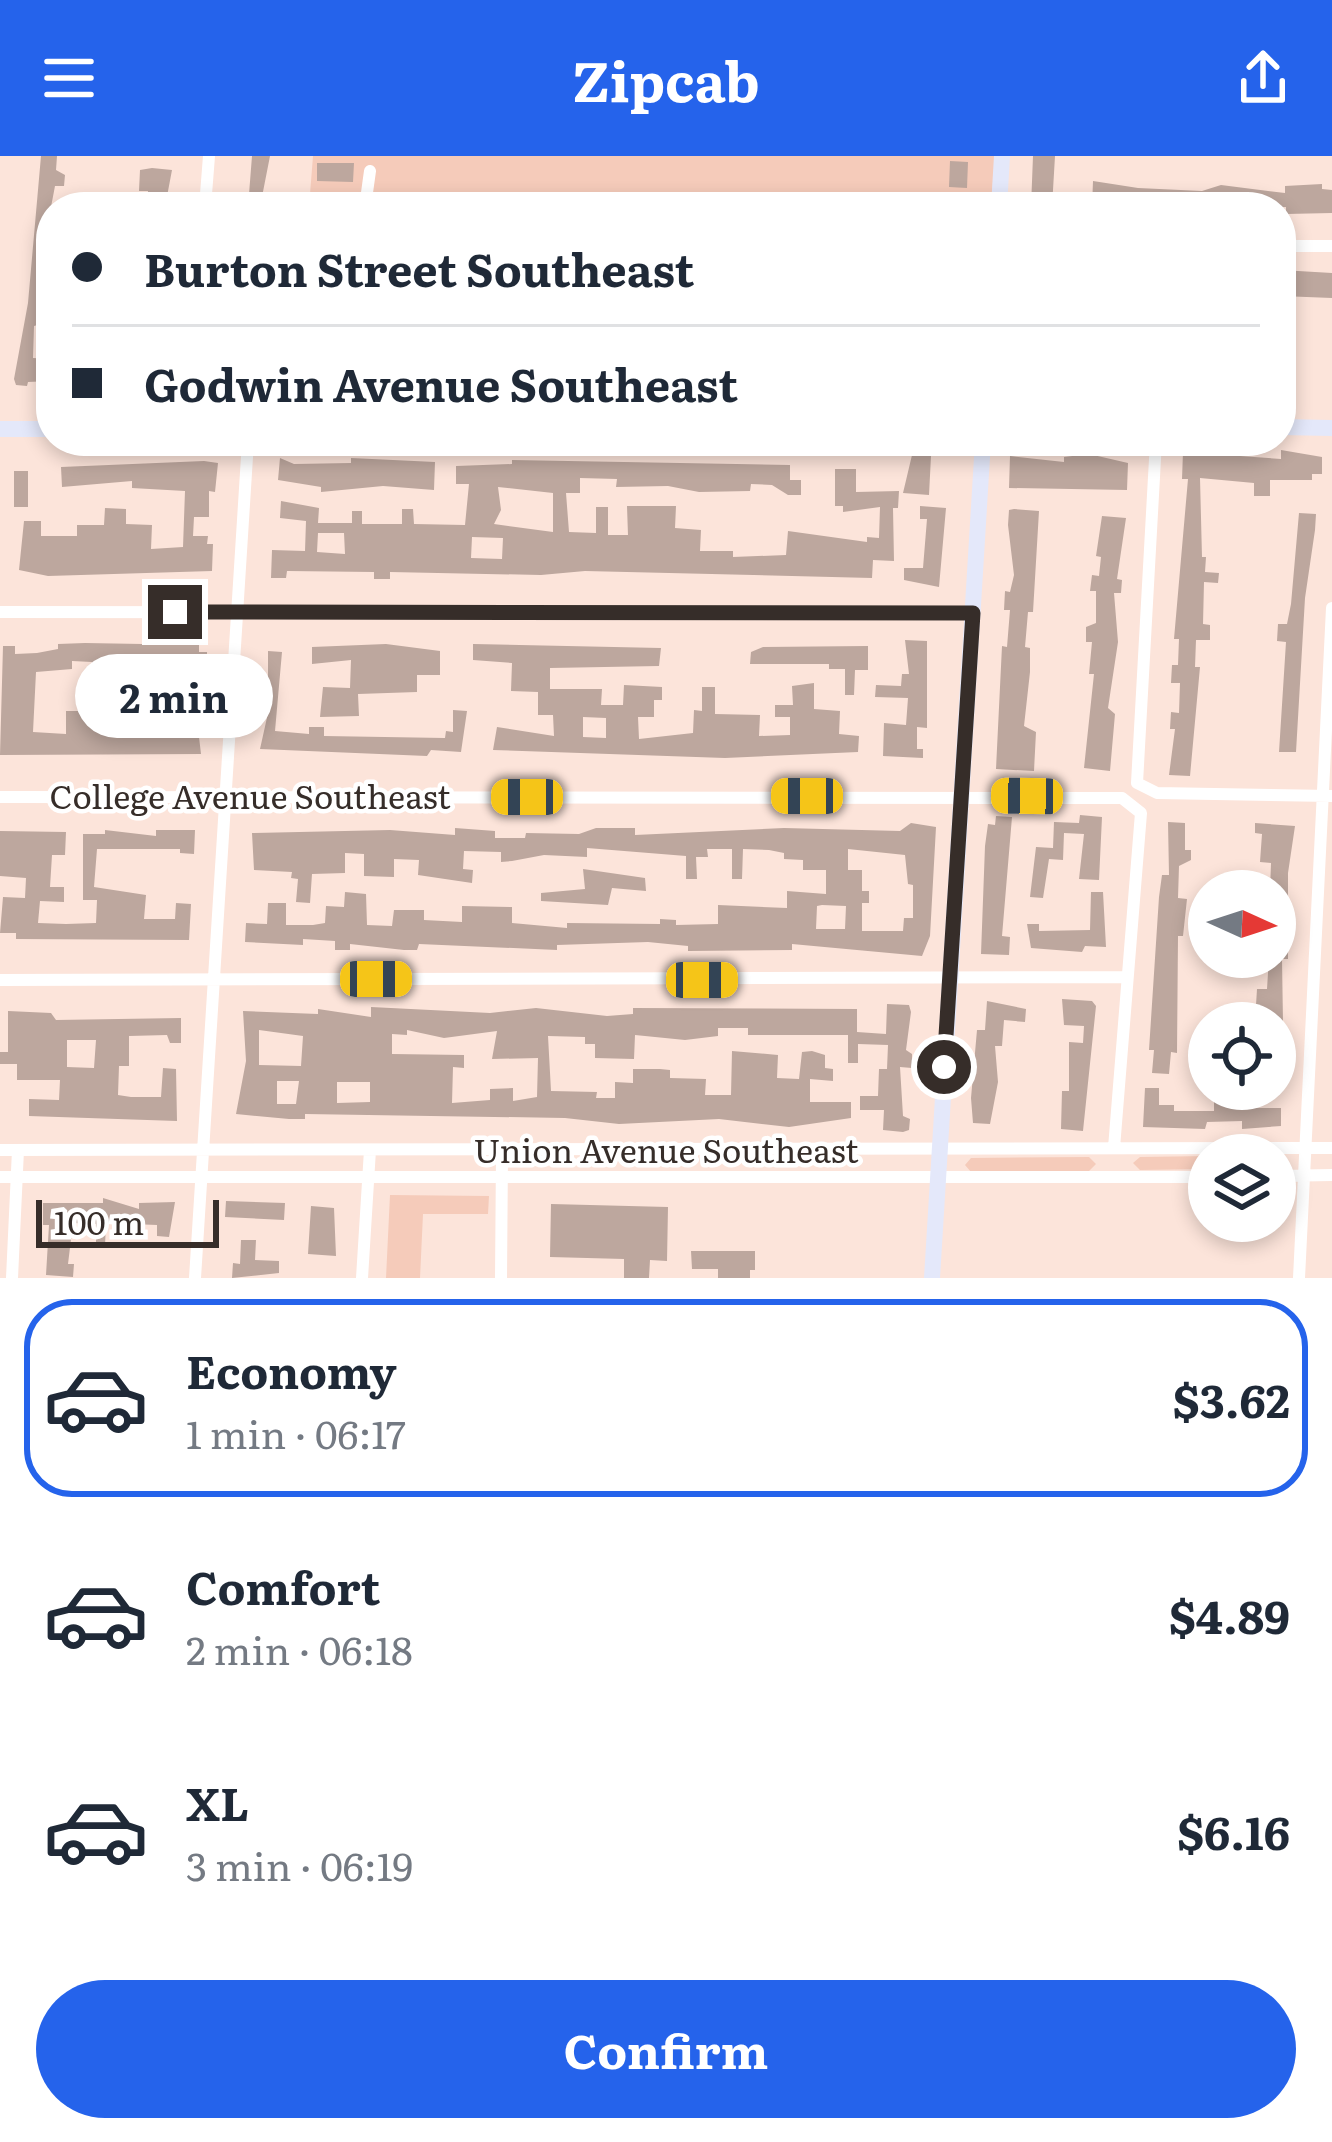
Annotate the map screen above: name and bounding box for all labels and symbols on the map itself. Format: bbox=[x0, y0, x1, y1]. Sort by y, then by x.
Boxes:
route end bbox=[148, 585, 202, 639]
callout: 2 min bbox=[76, 654, 274, 738]
street label: College Avenue Southeast bbox=[49, 770, 451, 819]
car bbox=[991, 777, 1063, 815]
car bbox=[771, 778, 843, 814]
car bbox=[491, 779, 563, 815]
north arrow bbox=[1188, 870, 1296, 978]
car bbox=[340, 961, 412, 997]
car bbox=[666, 962, 738, 998]
route start bbox=[917, 1040, 971, 1094]
street label: Union Avenue Southeast bbox=[473, 1124, 859, 1173]
scale bar bbox=[36, 1194, 219, 1247]

